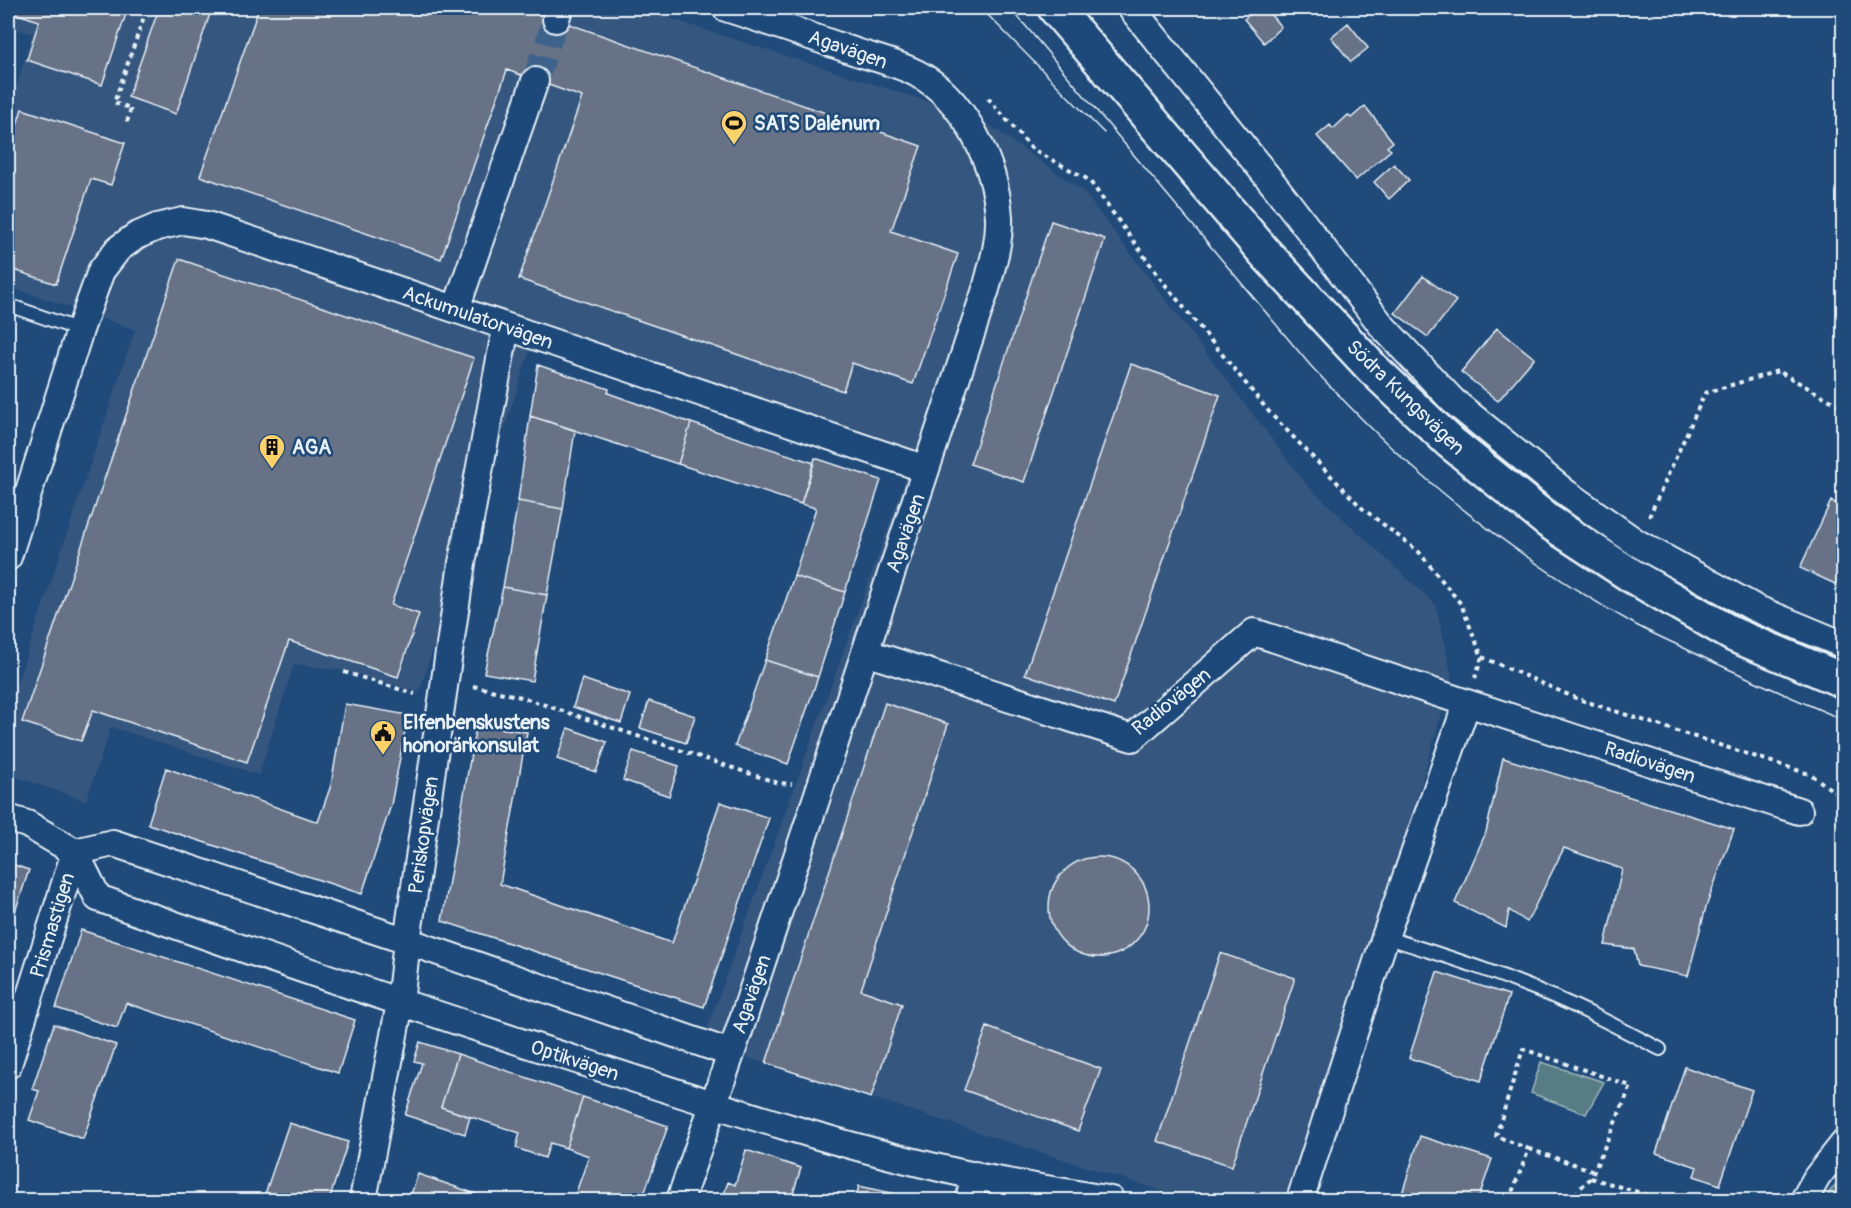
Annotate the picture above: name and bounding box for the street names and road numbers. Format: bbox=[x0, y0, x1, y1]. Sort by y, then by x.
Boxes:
street label: Agavägen bbox=[805, 24, 891, 75]
street label: Ackumulatorvägen bbox=[399, 280, 556, 355]
street label: Södra Kungsvägen bbox=[1341, 335, 1470, 460]
street label: Agavägen bbox=[880, 490, 931, 576]
street label: Radiovägen bbox=[1127, 662, 1216, 741]
street label: Radiovägen bbox=[1601, 736, 1699, 789]
street label: Periskopvägen bbox=[403, 775, 444, 896]
street label: Prismastigen bbox=[25, 869, 80, 981]
street label: Agavägen bbox=[726, 951, 777, 1037]
street label: Optikvägen bbox=[527, 1034, 622, 1086]

